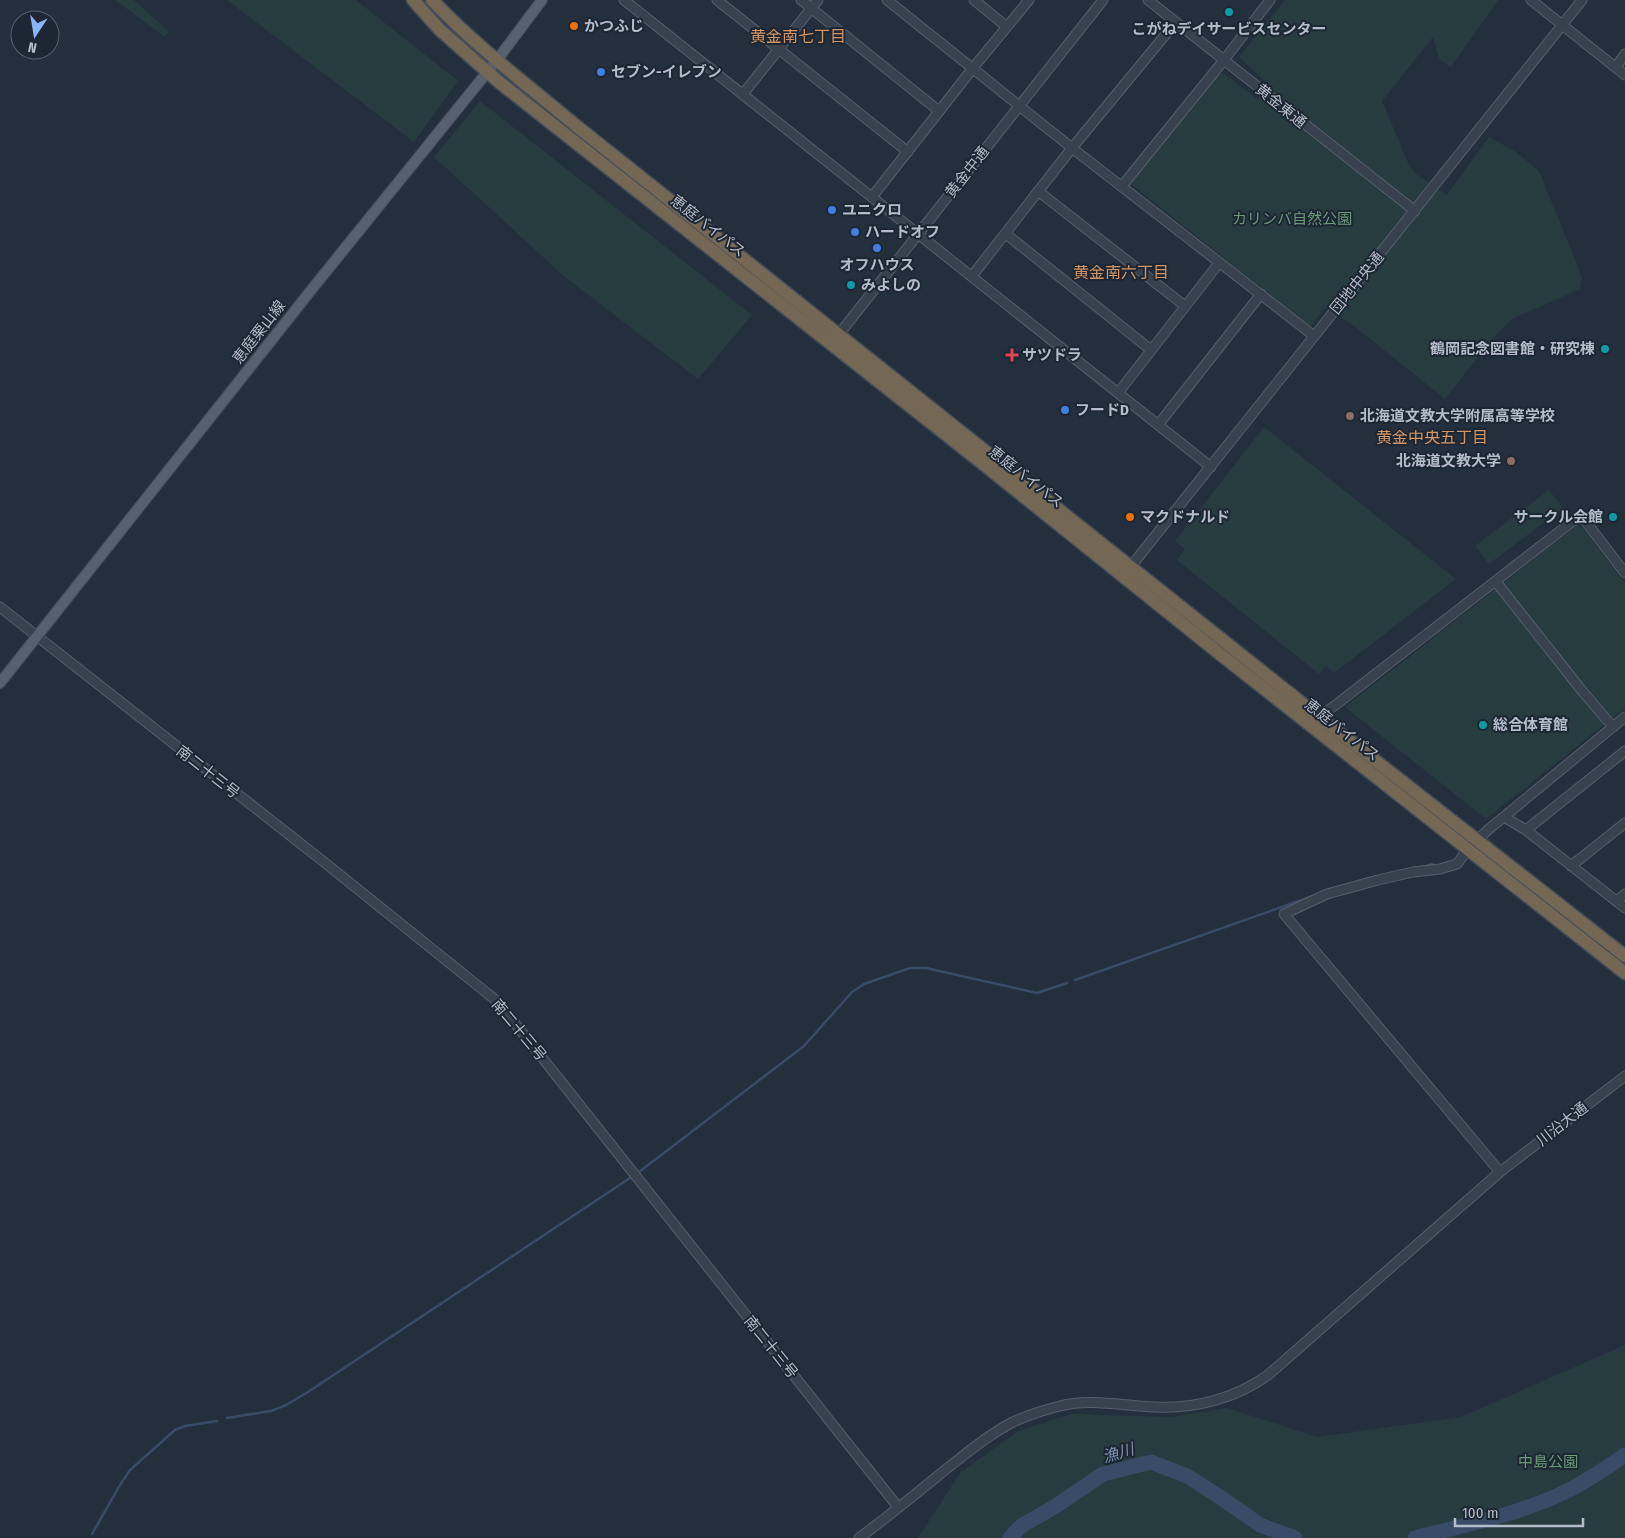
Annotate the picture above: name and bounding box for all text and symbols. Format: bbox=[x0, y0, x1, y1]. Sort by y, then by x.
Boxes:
marker: こがねデイサービスセンター bbox=[1223, 6, 1235, 18]
north arrow bbox=[10, 10, 60, 60]
place label: かつふじ bbox=[584, 17, 644, 35]
marker: かつふじ bbox=[568, 20, 580, 32]
place label: こがねデイサービスセンター bbox=[1131, 20, 1327, 38]
district label: 黄金南七丁目 bbox=[750, 27, 846, 46]
text: N bbox=[27, 38, 38, 56]
place label: セブン-イレブン bbox=[611, 63, 722, 81]
marker: セブン-イレブン bbox=[595, 66, 607, 78]
street label: 黄金東通 bbox=[1252, 80, 1310, 132]
street label: 黄金中通 bbox=[941, 143, 993, 201]
street label: 恵庭バイパス bbox=[667, 191, 749, 261]
place label: ユニクロ bbox=[842, 201, 902, 219]
marker: ユニクロ bbox=[826, 204, 838, 216]
park label: カリンバ自然公園 bbox=[1232, 210, 1352, 228]
place label: ハードオフ bbox=[865, 223, 940, 241]
marker: ハードオフ bbox=[849, 226, 861, 238]
marker: オフハウス bbox=[871, 242, 883, 254]
street label: 団地中央通 bbox=[1326, 248, 1388, 318]
place label: オフハウス bbox=[839, 256, 915, 274]
district label: 黄金南六丁目 bbox=[1073, 263, 1169, 282]
place label: みよしの bbox=[861, 276, 921, 294]
marker: みよしの bbox=[845, 279, 857, 291]
street label: 恵庭栗山線 bbox=[229, 297, 289, 367]
place label: 鶴岡記念図書館・研究棟 bbox=[1430, 340, 1595, 358]
marker: 鶴岡記念図書館・研究棟 bbox=[1599, 343, 1611, 355]
place label: サツドラ bbox=[1022, 346, 1082, 364]
marker: サツドラ bbox=[1006, 349, 1018, 361]
place label: フードD bbox=[1075, 401, 1129, 419]
marker: フードD bbox=[1059, 404, 1071, 416]
place label: 北海道文教大学附属高等学校 bbox=[1360, 407, 1555, 425]
marker: 北海道文教大学附属高等学校 bbox=[1344, 410, 1356, 422]
district label: 黄金中央五丁目 bbox=[1376, 428, 1488, 447]
street label: 恵庭バイパス bbox=[985, 442, 1067, 512]
place label: 北海道文教大学 bbox=[1396, 452, 1501, 470]
marker: 北海道文教大学 bbox=[1505, 455, 1517, 467]
place label: マクドナルド bbox=[1140, 508, 1230, 526]
place label: サークル会館 bbox=[1513, 508, 1603, 526]
marker: マクドナルド bbox=[1124, 511, 1136, 523]
marker: サークル会館 bbox=[1607, 511, 1619, 523]
street label: 恵庭バイパス bbox=[1301, 695, 1383, 765]
place label: 総合体育館 bbox=[1493, 716, 1568, 734]
marker: 総合体育館 bbox=[1477, 719, 1489, 731]
street label: 南二十三号 bbox=[173, 742, 243, 802]
street label: 南二十三号 bbox=[488, 995, 550, 1065]
street label: 川沿大通 bbox=[1533, 1098, 1591, 1150]
street label: 南二十三号 bbox=[740, 1312, 802, 1382]
water label: 漁川 bbox=[1100, 1439, 1138, 1467]
park label: 中島公園 bbox=[1518, 1453, 1578, 1471]
scale bar bbox=[1455, 1496, 1582, 1528]
text: 100 m bbox=[1462, 1504, 1499, 1522]

